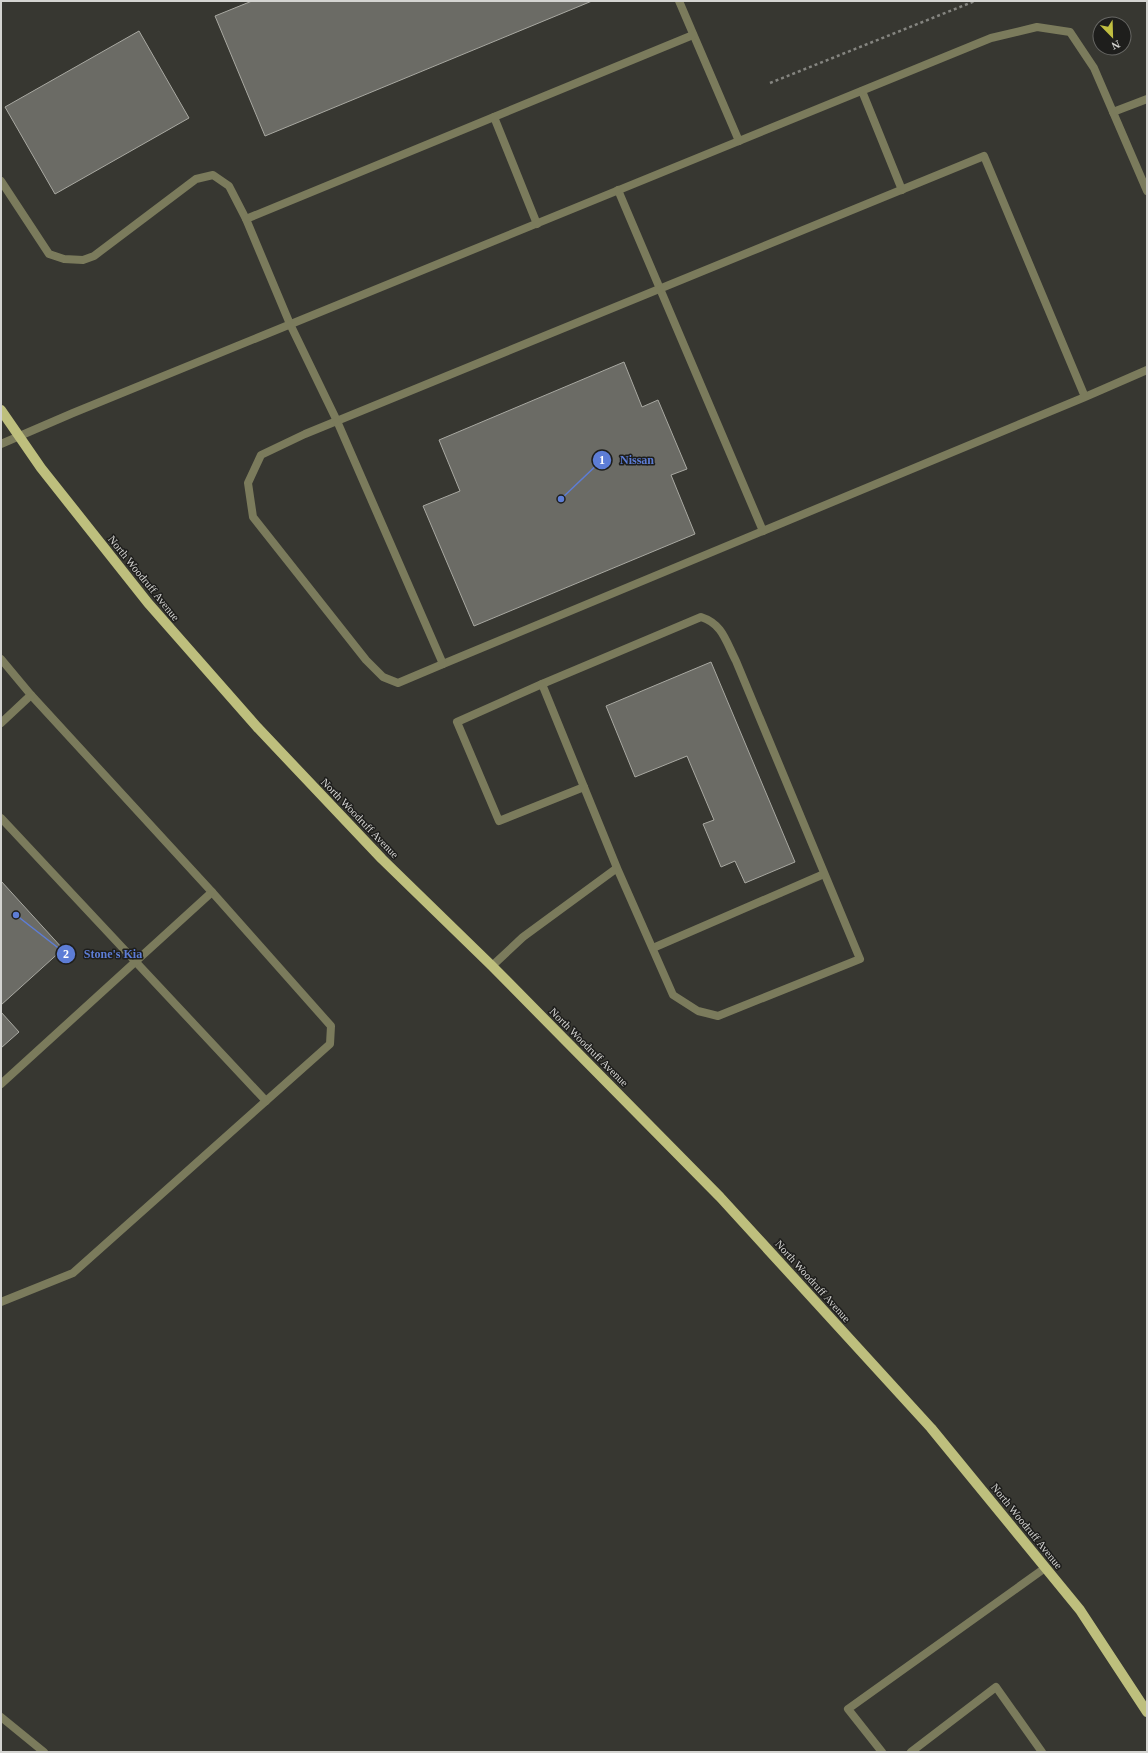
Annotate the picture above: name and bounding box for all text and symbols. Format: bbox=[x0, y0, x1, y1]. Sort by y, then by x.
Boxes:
north arrow bbox=[1092, 16, 1132, 56]
text: N bbox=[1110, 38, 1122, 52]
callout: Nissan bbox=[592, 448, 662, 472]
text: 1 bbox=[599, 453, 605, 467]
text: Nissan bbox=[620, 453, 654, 467]
street label: North Woodruff Avenue bbox=[106, 533, 182, 623]
street label: North Woodruff Avenue bbox=[319, 776, 401, 860]
callout: Stone's Kia bbox=[56, 942, 150, 966]
text: 2 bbox=[63, 947, 69, 961]
text: Stone's Kia bbox=[84, 947, 142, 961]
street label: North Woodruff Avenue bbox=[547, 1005, 631, 1089]
street label: North Woodruff Avenue bbox=[773, 1238, 853, 1325]
street label: North Woodruff Avenue bbox=[989, 1481, 1065, 1571]

